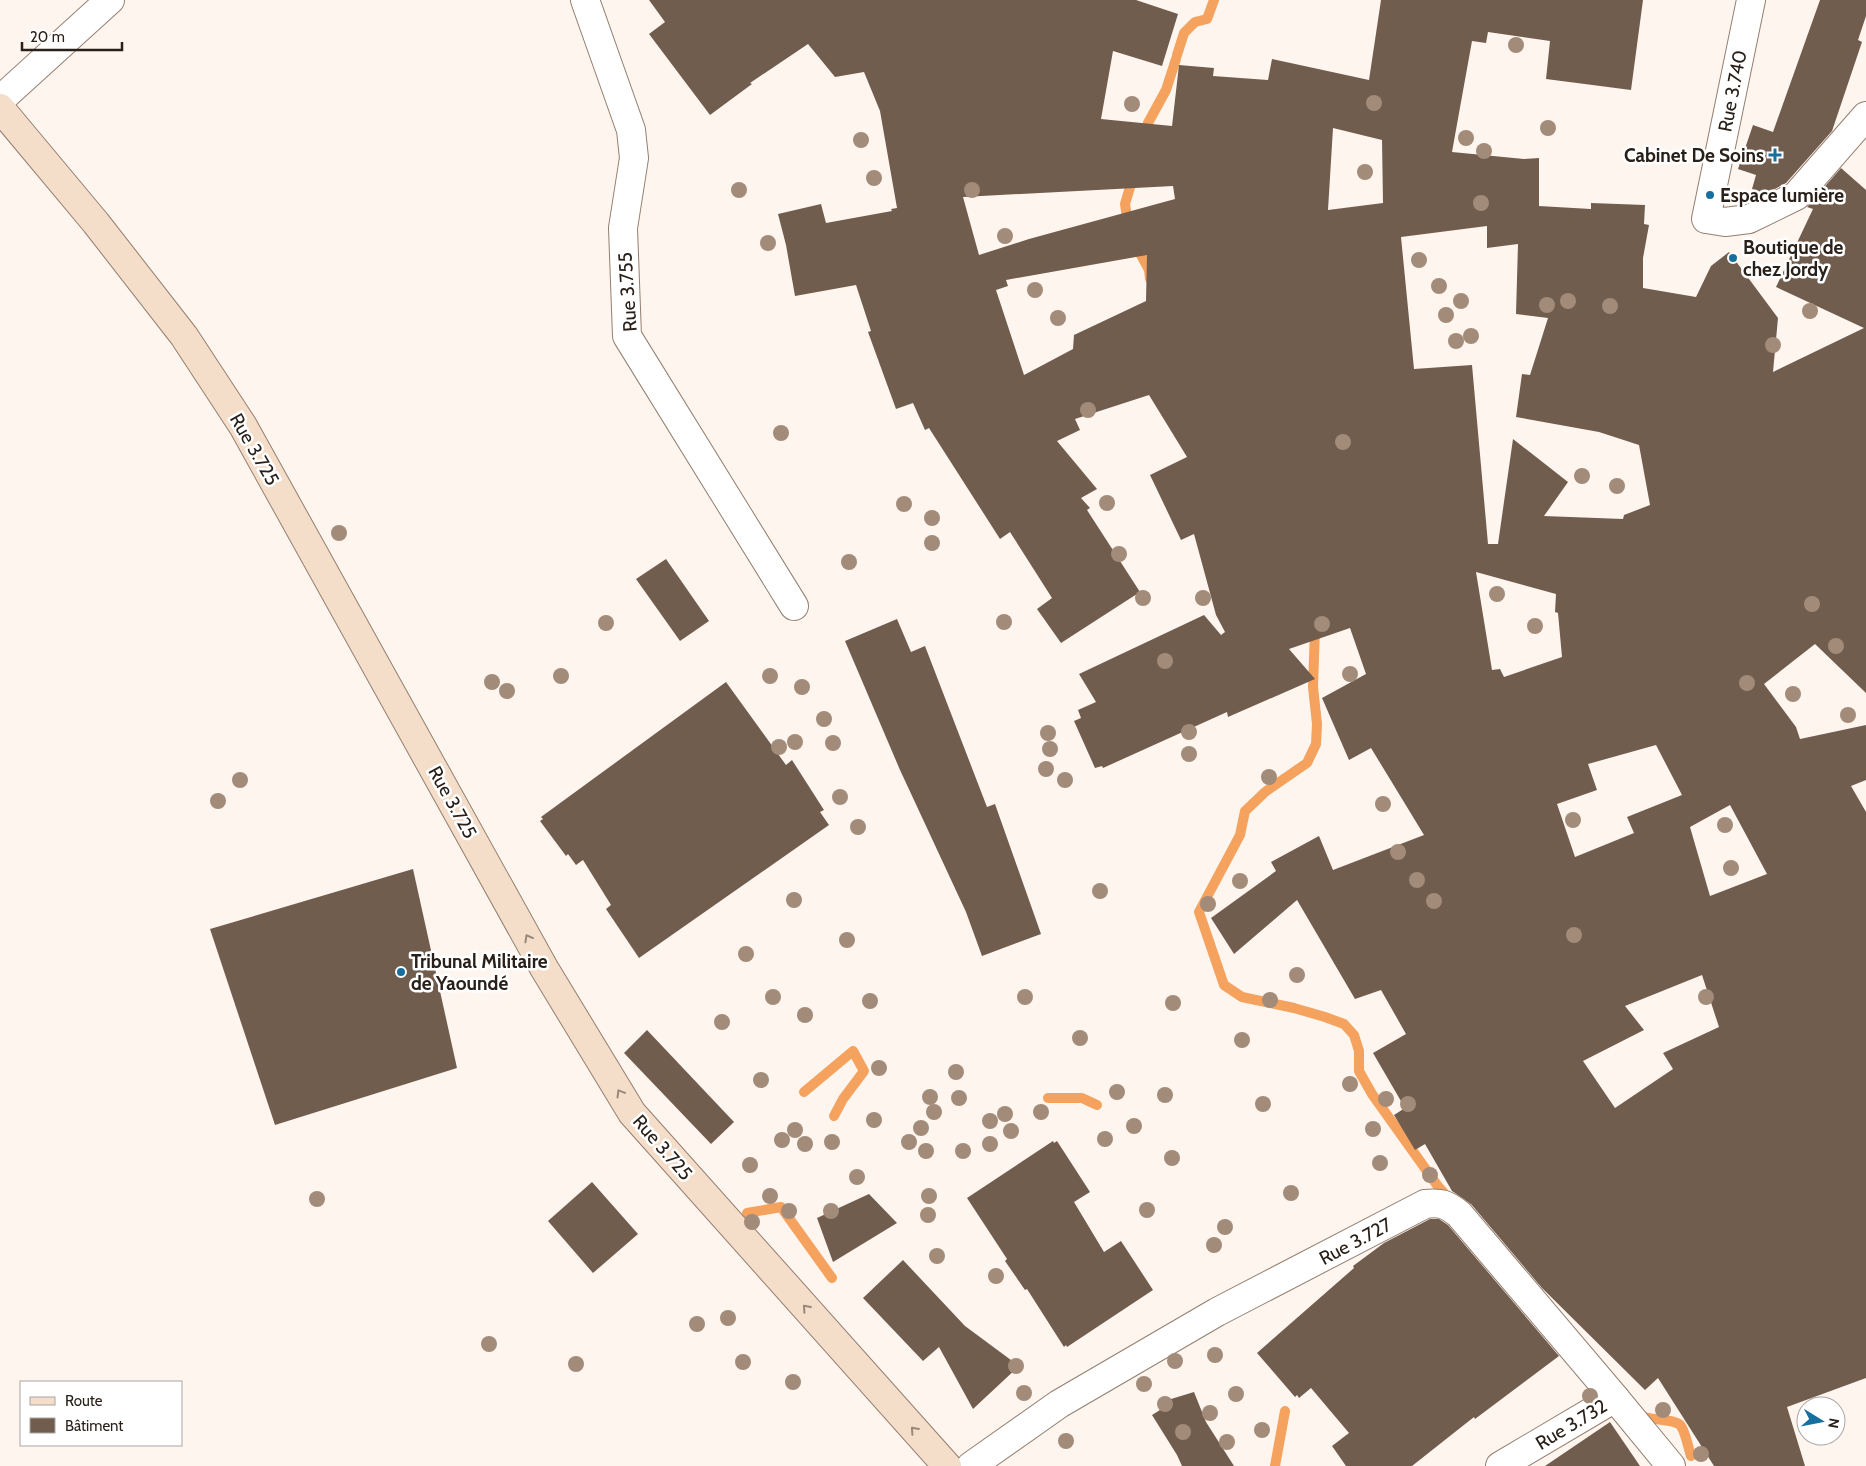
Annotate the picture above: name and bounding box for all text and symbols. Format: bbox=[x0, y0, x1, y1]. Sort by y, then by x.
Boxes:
scale bar bbox=[22, 20, 122, 52]
text: 20 m bbox=[30, 28, 65, 46]
street label: Rue 3.740 bbox=[1713, 48, 1752, 134]
place label: Cabinet De Soins bbox=[1624, 144, 1764, 167]
marker: Cabinet De Soins bbox=[1768, 148, 1782, 162]
place label: Espace lumière bbox=[1720, 184, 1844, 207]
marker: Espace lumière bbox=[1704, 189, 1716, 201]
place label: Boutique de chez Jordy bbox=[1743, 236, 1844, 281]
street label: Rue 3.755 bbox=[613, 251, 642, 332]
marker: Boutique de chez Jordy bbox=[1727, 252, 1739, 264]
street label: Rue 3.725 bbox=[225, 409, 284, 489]
street label: Rue 3.725 bbox=[423, 762, 482, 842]
one-way arrow bbox=[524, 935, 534, 944]
place label: Tribunal Militaire de Yaoundé bbox=[411, 950, 548, 995]
marker: Tribunal Militaire de Yaoundé bbox=[395, 966, 407, 978]
one-way arrow bbox=[617, 1089, 627, 1098]
street label: Rue 3.725 bbox=[628, 1110, 697, 1185]
street label: Rue 3.727 bbox=[1315, 1213, 1396, 1270]
one-way arrow bbox=[803, 1305, 812, 1314]
legend bbox=[20, 1381, 182, 1446]
text: Route bbox=[65, 1392, 103, 1410]
street label: Rue 3.732 bbox=[1531, 1394, 1611, 1455]
north arrow bbox=[1796, 1396, 1846, 1446]
text: Bâtiment bbox=[65, 1417, 123, 1435]
text: N bbox=[1824, 1417, 1844, 1430]
one-way arrow bbox=[911, 1426, 920, 1435]

